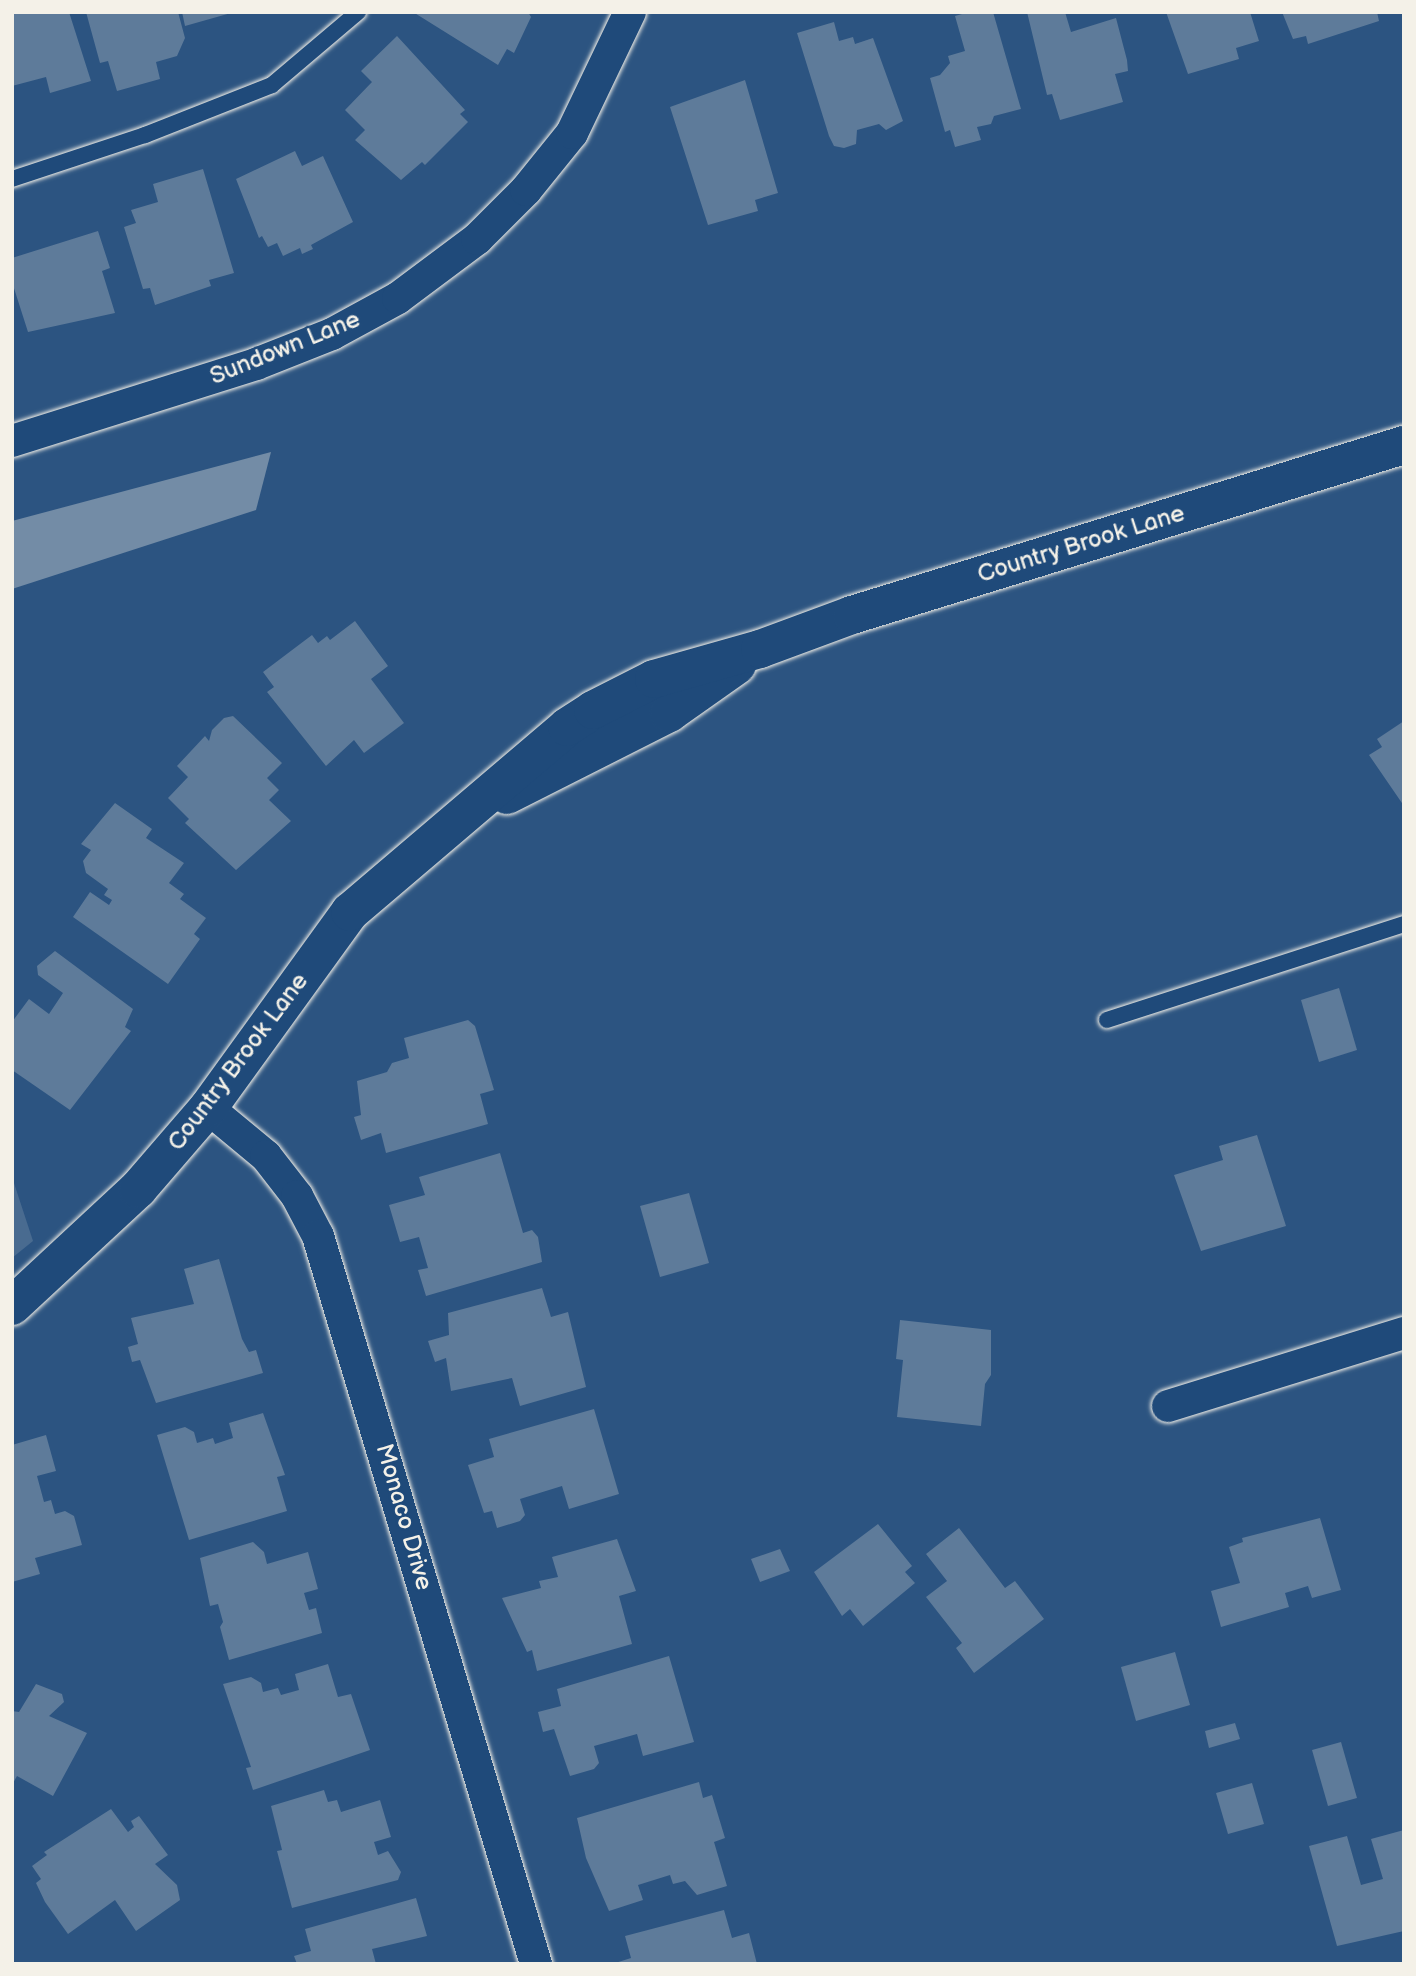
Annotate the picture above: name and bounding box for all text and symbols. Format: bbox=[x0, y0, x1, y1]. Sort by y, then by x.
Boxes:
street label: Sundown Lane bbox=[206, 305, 364, 391]
street label: Country Brook Lane bbox=[973, 499, 1189, 589]
street label: Country Brook Lane bbox=[161, 967, 315, 1157]
street label: Monaco Drive bbox=[369, 1441, 439, 1593]

